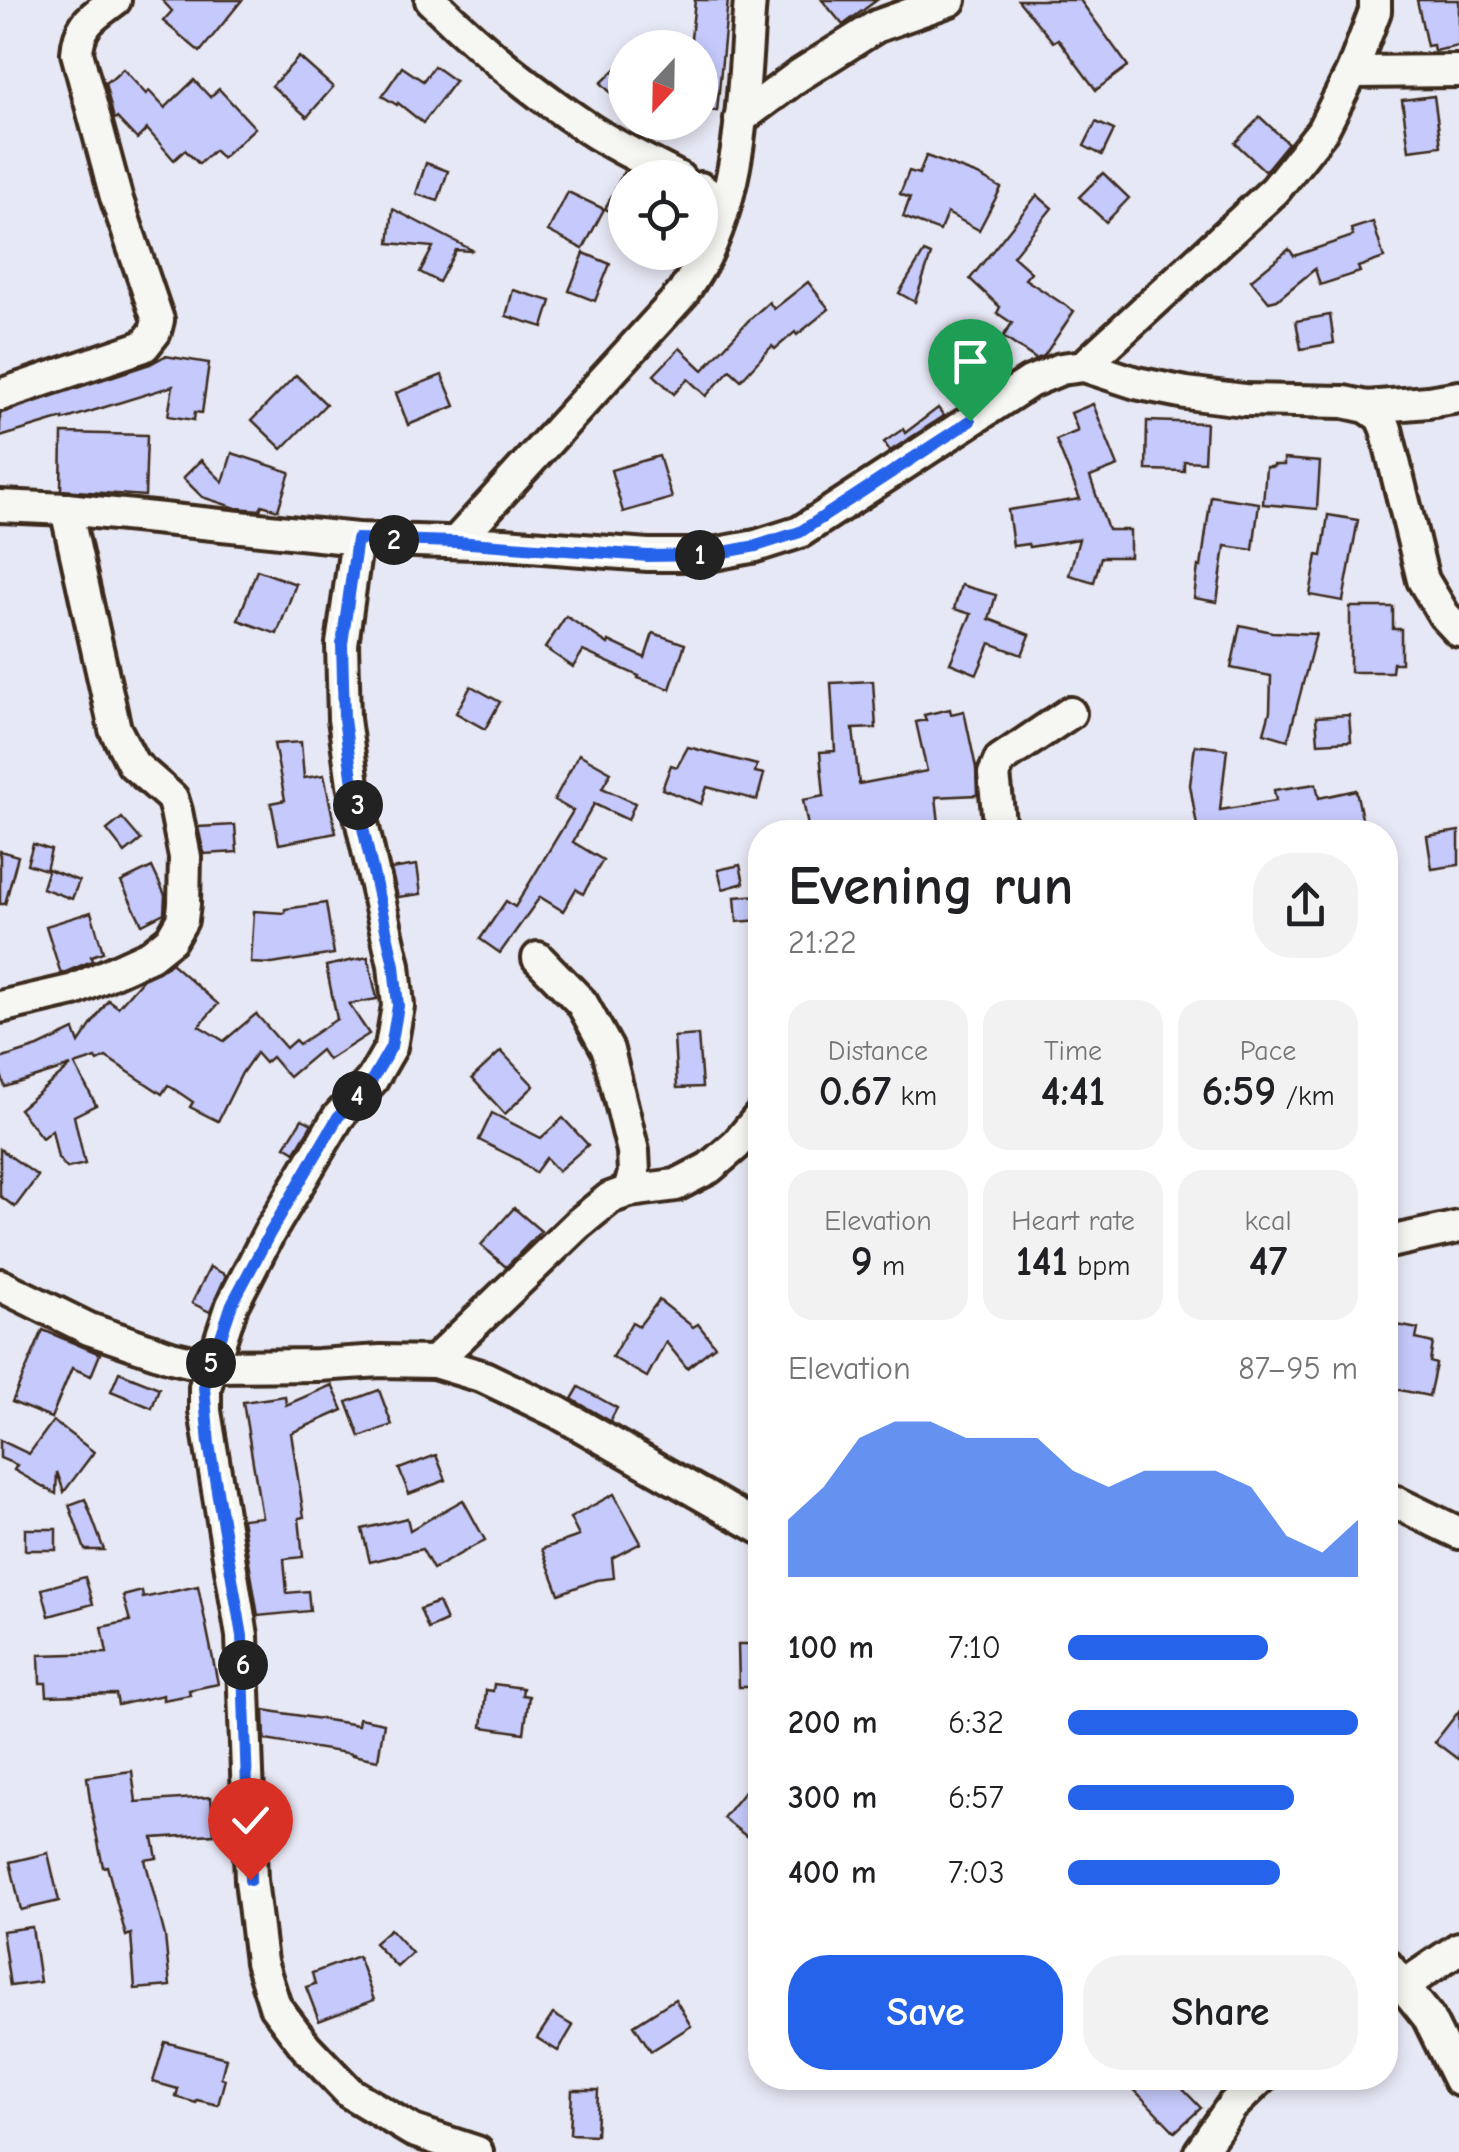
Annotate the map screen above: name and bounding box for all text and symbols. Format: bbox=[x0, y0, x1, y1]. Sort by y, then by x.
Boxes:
north arrow bbox=[608, 30, 718, 140]
map controls bbox=[608, 30, 718, 270]
button: locate bbox=[608, 160, 718, 270]
pin bbox=[928, 319, 1013, 422]
icon: arrive bbox=[943, 334, 998, 389]
pin: 2 bbox=[369, 515, 419, 565]
text: 2 bbox=[387, 524, 401, 556]
pin: 1 bbox=[675, 530, 725, 580]
text: 1 bbox=[694, 539, 706, 571]
pin: 3 bbox=[333, 780, 383, 830]
text: 3 bbox=[351, 789, 365, 821]
button: share bbox=[1253, 853, 1358, 958]
text: Evening run bbox=[788, 854, 1073, 918]
text: 21:22 bbox=[788, 924, 857, 961]
text: Distance bbox=[828, 1035, 928, 1067]
text: Time bbox=[1044, 1035, 1102, 1067]
text: Pace bbox=[1240, 1035, 1296, 1067]
text: 0.67 bbox=[819, 1067, 891, 1116]
text: 4:41 bbox=[1041, 1067, 1105, 1116]
text: 6:59 bbox=[1201, 1067, 1276, 1116]
pin: 4 bbox=[332, 1071, 382, 1121]
text: 4 bbox=[350, 1080, 364, 1112]
text: km bbox=[891, 1080, 937, 1112]
text: /km bbox=[1276, 1080, 1335, 1112]
text: Elevation bbox=[824, 1205, 932, 1237]
text: Heart rate bbox=[1011, 1205, 1135, 1237]
text: kcal bbox=[1244, 1205, 1292, 1237]
text: 9 bbox=[851, 1237, 873, 1286]
text: 141 bbox=[1016, 1237, 1068, 1286]
text: 47 bbox=[1249, 1237, 1287, 1286]
text: m bbox=[873, 1250, 905, 1282]
text: bpm bbox=[1068, 1250, 1130, 1282]
pin: 5 bbox=[186, 1338, 236, 1388]
text: 5 bbox=[204, 1347, 218, 1379]
text: Elevation bbox=[788, 1350, 911, 1387]
text: 87–95 m bbox=[1238, 1350, 1358, 1387]
text: 100 m bbox=[788, 1629, 874, 1666]
text: 7:10 bbox=[948, 1629, 1001, 1666]
pin: 6 bbox=[218, 1640, 268, 1690]
text: 6 bbox=[236, 1649, 250, 1681]
text: 200 m bbox=[788, 1704, 877, 1741]
text: 6:32 bbox=[948, 1704, 1004, 1741]
pin bbox=[208, 1778, 293, 1881]
text: 300 m bbox=[788, 1779, 877, 1816]
text: 6:57 bbox=[948, 1779, 1004, 1816]
icon: check bbox=[223, 1793, 278, 1848]
text: 400 m bbox=[788, 1854, 876, 1891]
text: 7:03 bbox=[948, 1854, 1005, 1891]
button: Save bbox=[788, 1955, 1063, 2070]
button: Share bbox=[1083, 1955, 1358, 2070]

